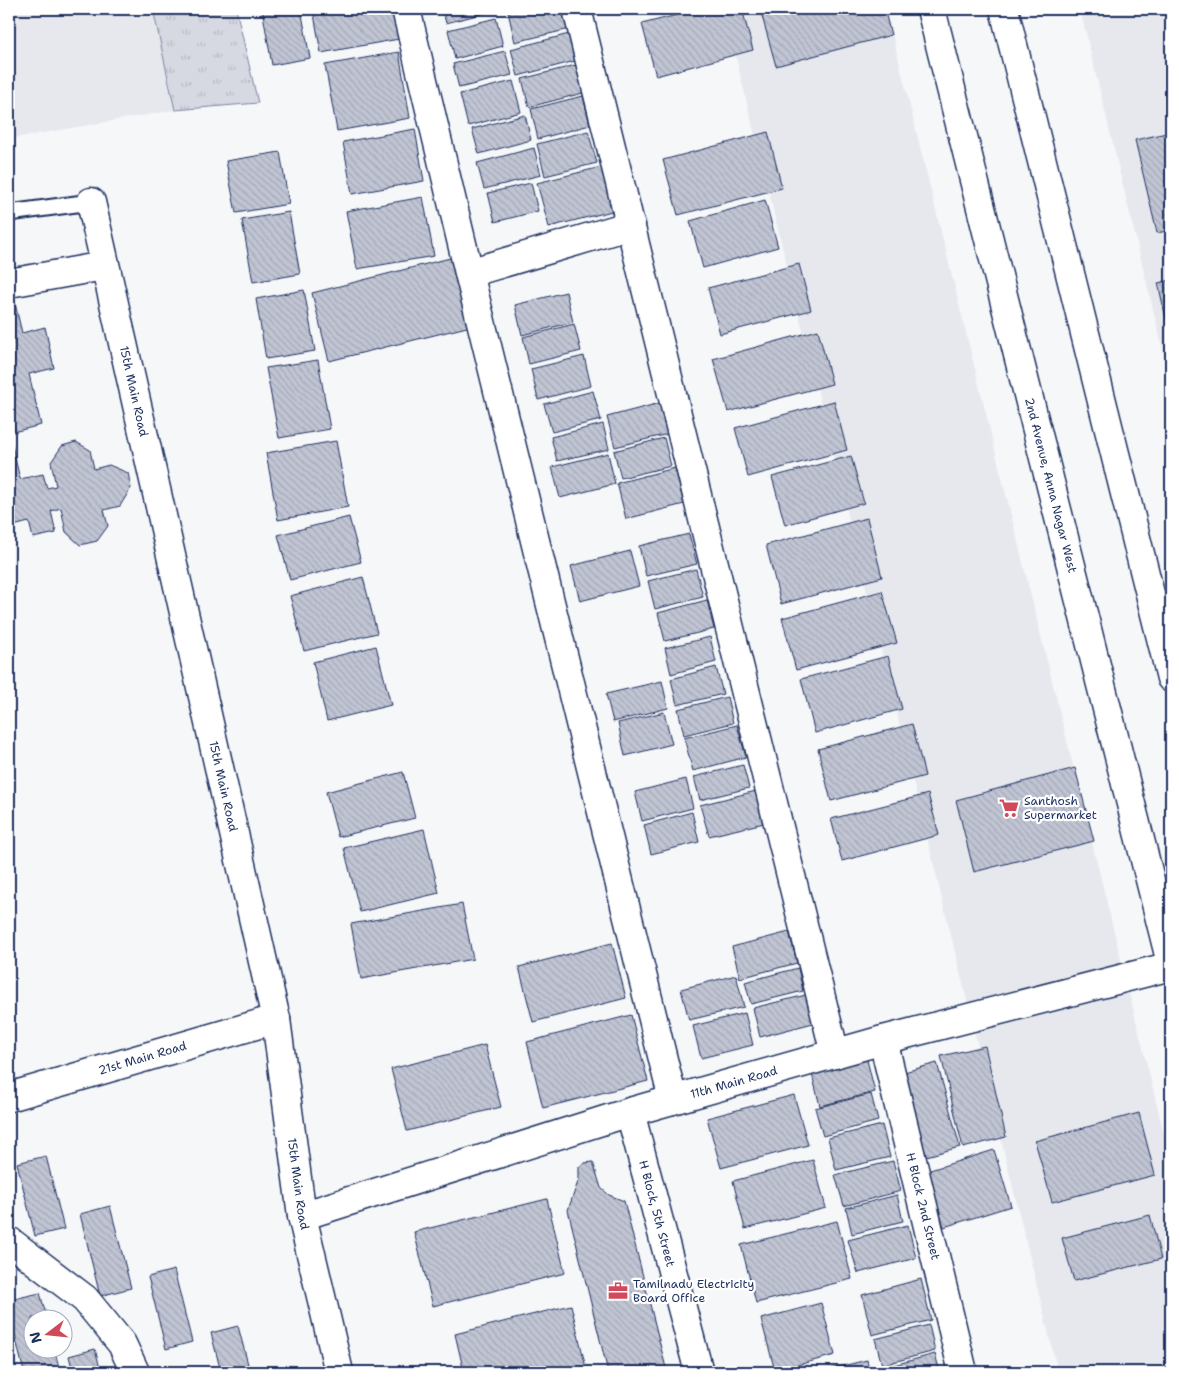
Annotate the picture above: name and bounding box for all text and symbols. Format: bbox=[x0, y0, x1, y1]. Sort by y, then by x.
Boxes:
street label: 15th Main Road bbox=[116, 344, 152, 439]
street label: 2nd Avenue, Anna Nagar West bbox=[1021, 396, 1081, 575]
street label: 15th Main Road bbox=[205, 739, 241, 834]
place label: Santhosh Supermarket bbox=[1024, 793, 1097, 823]
supermarket icon: Santhosh Supermarket bbox=[998, 797, 1020, 819]
street label: 21st Main Road bbox=[96, 1037, 189, 1078]
street label: 11th Main Road bbox=[688, 1062, 780, 1102]
street label: 15th Main Road bbox=[284, 1137, 313, 1232]
street label: H Block 2nd Street bbox=[902, 1151, 944, 1262]
street label: H Block, 5th Street bbox=[635, 1158, 679, 1269]
place label: Tamilnadu Electricity Board Office bbox=[633, 1276, 754, 1306]
office icon: Tamilnadu Electricity Board Office bbox=[607, 1280, 629, 1302]
north arrow bbox=[22, 1308, 72, 1358]
text: N bbox=[25, 1330, 46, 1345]

